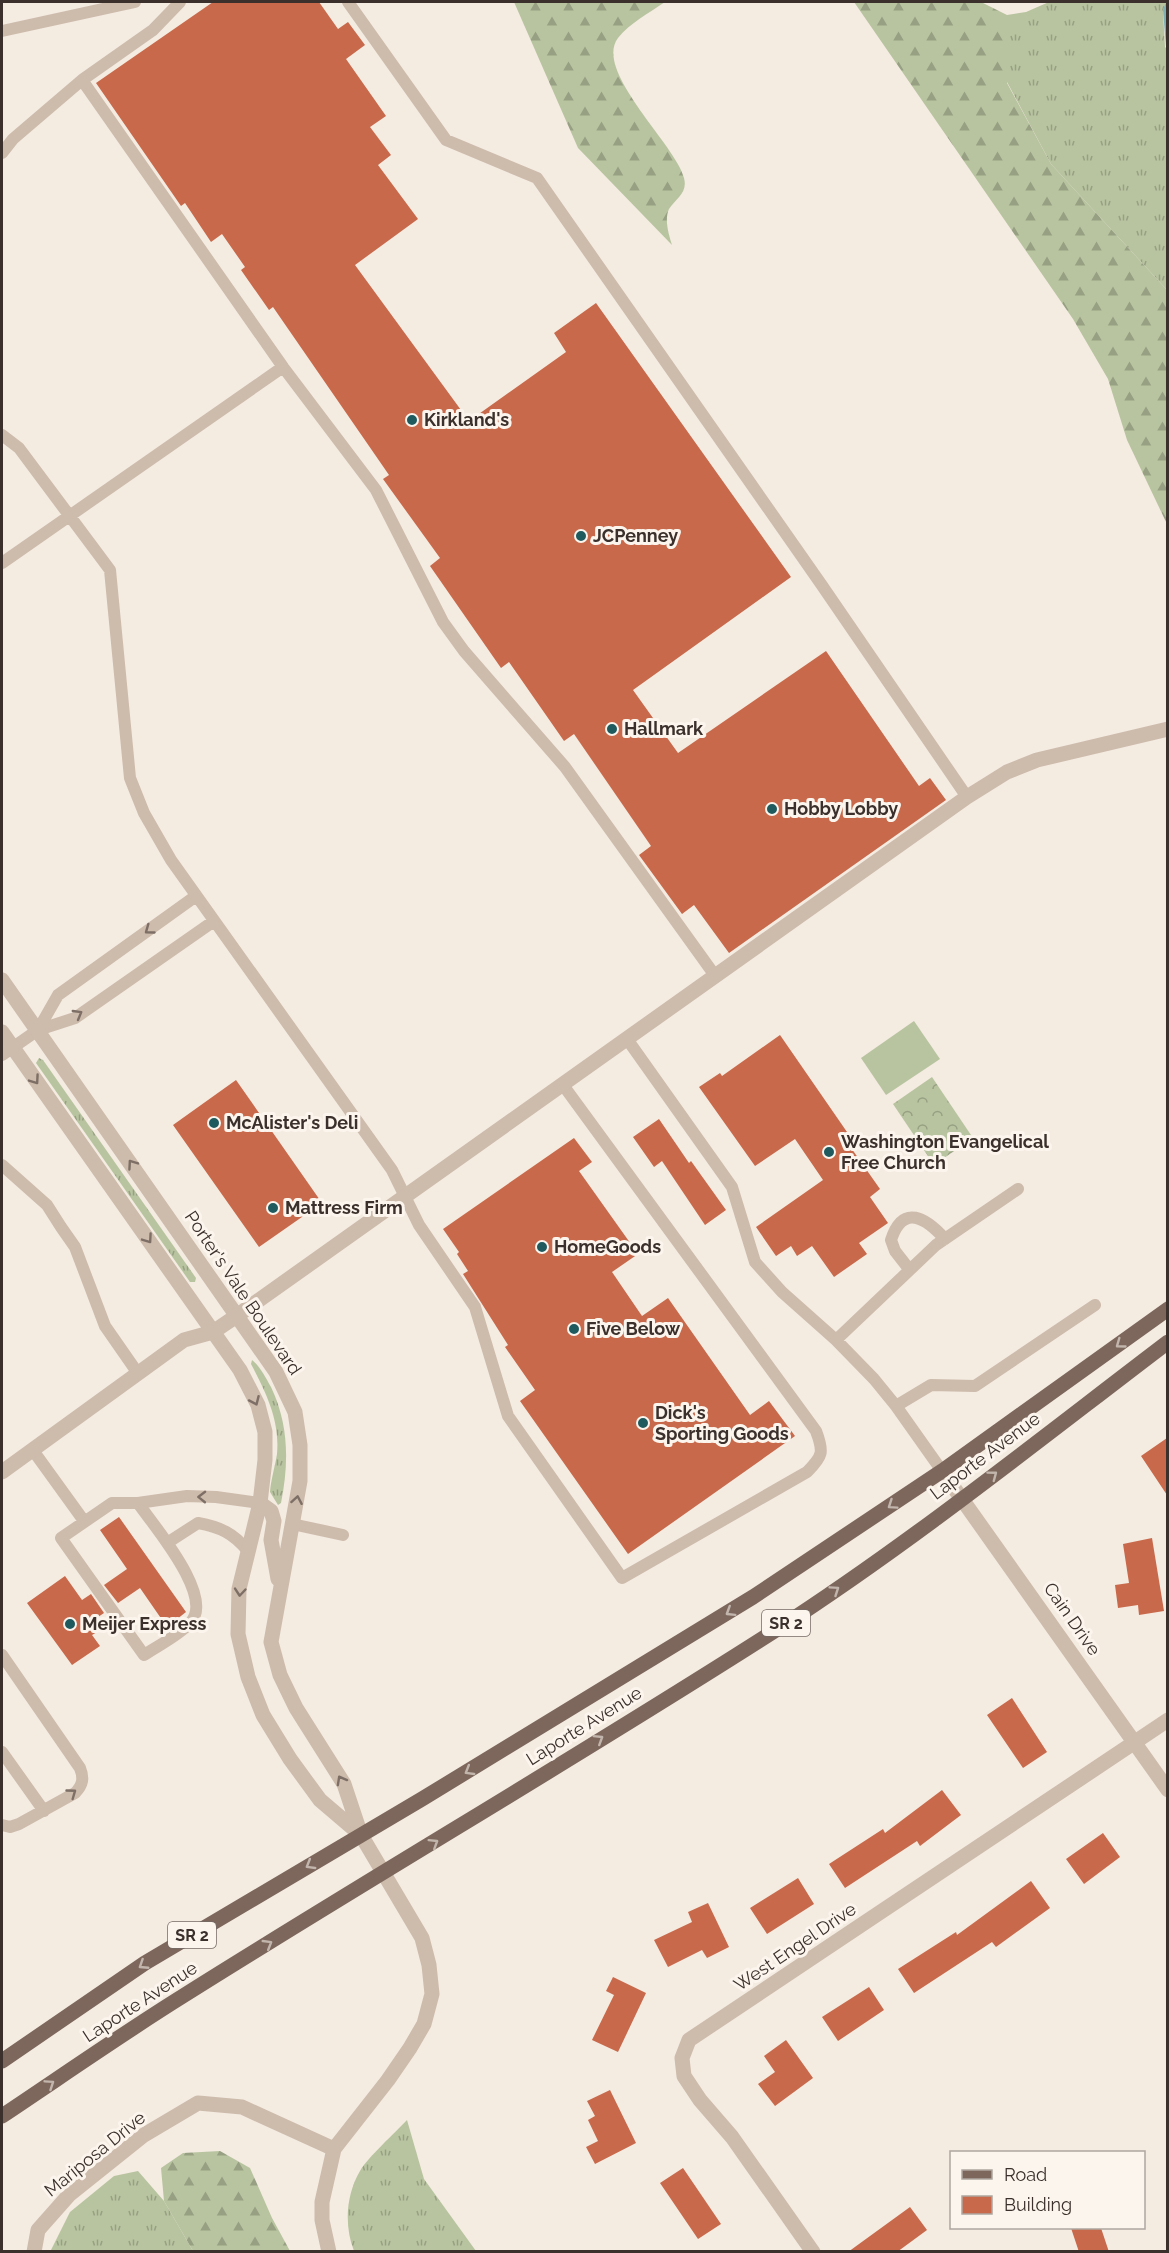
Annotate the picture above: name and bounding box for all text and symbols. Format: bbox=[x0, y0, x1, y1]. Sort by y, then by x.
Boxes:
place label: Kirkland's bbox=[424, 409, 509, 430]
marker: Kirkland's bbox=[405, 413, 419, 427]
place label: JCPenney bbox=[593, 525, 678, 546]
marker: JCPenney bbox=[574, 529, 588, 543]
place label: Hallmark bbox=[624, 718, 704, 739]
marker: Hallmark bbox=[605, 722, 619, 736]
place label: Hobby Lobby bbox=[784, 798, 898, 819]
marker: Hobby Lobby bbox=[765, 802, 779, 816]
one-way arrow bbox=[144, 923, 155, 934]
one-way arrow bbox=[72, 1010, 82, 1022]
one-way arrow bbox=[28, 1073, 39, 1084]
place label: McAlister's Deli bbox=[226, 1112, 358, 1133]
marker: McAlister's Deli bbox=[207, 1116, 221, 1130]
place label: Washington Evangelical Free Church bbox=[841, 1131, 1049, 1173]
marker: Washington Evangelical Free Church bbox=[822, 1145, 836, 1159]
one-way arrow bbox=[128, 1160, 139, 1171]
place label: Mattress Firm bbox=[285, 1197, 403, 1218]
marker: Mattress Firm bbox=[266, 1201, 280, 1215]
street label: Porter's Vale Boulevard bbox=[181, 1207, 306, 1379]
one-way arrow bbox=[141, 1232, 152, 1243]
place label: HomeGoods bbox=[554, 1236, 661, 1257]
marker: HomeGoods bbox=[535, 1240, 549, 1254]
place label: Five Below bbox=[586, 1318, 681, 1339]
marker: Five Below bbox=[567, 1322, 581, 1336]
one-way arrow bbox=[1116, 1337, 1127, 1348]
one-way arrow bbox=[248, 1395, 260, 1406]
place label: Dick's Sporting Goods bbox=[655, 1402, 789, 1444]
street label: Laporte Avenue bbox=[926, 1407, 1044, 1504]
marker: Dick's Sporting Goods bbox=[636, 1416, 650, 1430]
one-way arrow bbox=[986, 1472, 997, 1483]
one-way arrow bbox=[198, 1491, 207, 1503]
one-way arrow bbox=[290, 1496, 302, 1505]
one-way arrow bbox=[888, 1497, 899, 1508]
street label: Cain Drive bbox=[1040, 1578, 1105, 1660]
one-way arrow bbox=[828, 1586, 839, 1597]
one-way arrow bbox=[234, 1587, 247, 1596]
one-way arrow bbox=[726, 1604, 736, 1616]
road number: SR 2 bbox=[762, 1610, 810, 1636]
place label: Meijer Express bbox=[82, 1613, 206, 1634]
marker: Meijer Express bbox=[63, 1617, 77, 1631]
street label: Laporte Avenue bbox=[522, 1681, 646, 1769]
one-way arrow bbox=[593, 1735, 603, 1747]
one-way arrow bbox=[464, 1764, 475, 1775]
one-way arrow bbox=[337, 1776, 348, 1787]
one-way arrow bbox=[65, 1789, 76, 1800]
one-way arrow bbox=[428, 1838, 438, 1850]
one-way arrow bbox=[306, 1857, 316, 1869]
street label: West Engel Drive bbox=[730, 1898, 860, 1995]
road number: SR 2 bbox=[168, 1922, 216, 1948]
one-way arrow bbox=[262, 1940, 272, 1952]
street label: Laporte Avenue bbox=[79, 1957, 201, 2046]
one-way arrow bbox=[139, 1957, 149, 1969]
one-way arrow bbox=[44, 2079, 54, 2091]
street label: Mariposa Drive bbox=[40, 2106, 150, 2201]
legend bbox=[950, 2151, 1145, 2229]
text: Road bbox=[1004, 2164, 1047, 2185]
text: Building bbox=[1004, 2194, 1072, 2215]

